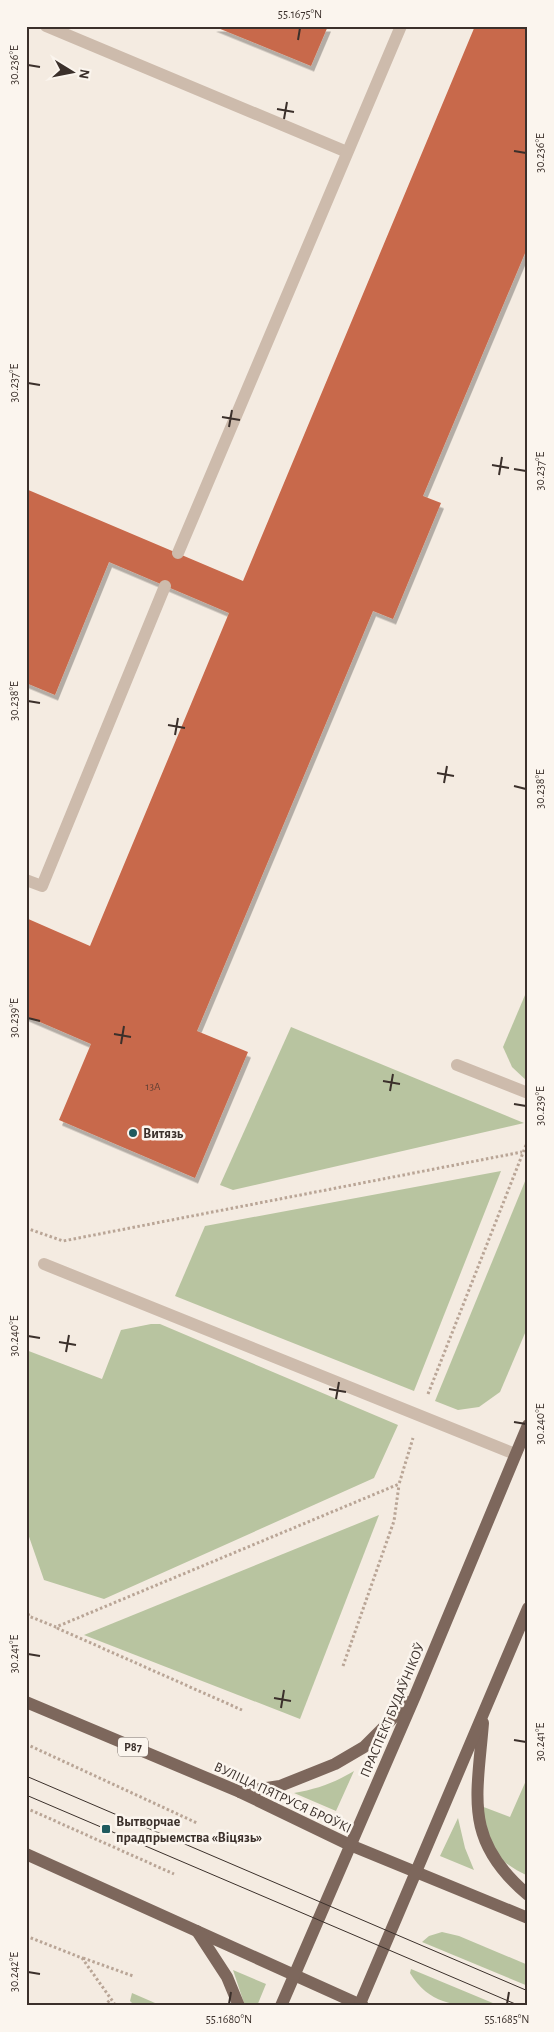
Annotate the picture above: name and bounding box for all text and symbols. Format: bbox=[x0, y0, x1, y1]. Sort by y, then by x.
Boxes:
text: 55.1675°N bbox=[278, 8, 322, 20]
text: 30.236°E bbox=[8, 45, 20, 85]
north arrow bbox=[48, 48, 98, 98]
text: N bbox=[76, 68, 92, 80]
text: 30.236°E bbox=[534, 133, 546, 173]
text: 30.237°E bbox=[8, 363, 20, 402]
text: 30.237°E bbox=[534, 451, 546, 490]
text: 30.238°E bbox=[8, 681, 20, 721]
text: 30.238°E bbox=[534, 769, 546, 809]
text: 30.239°E bbox=[8, 998, 20, 1038]
house number: 13А bbox=[146, 1081, 161, 1092]
text: 30.239°E bbox=[534, 1086, 546, 1126]
marker: Витязь bbox=[127, 1127, 139, 1139]
place label: Витязь bbox=[143, 1127, 184, 1141]
text: 30.240°E bbox=[8, 1315, 20, 1356]
text: 30.240°E bbox=[534, 1403, 546, 1444]
text: 30.241°E bbox=[8, 1634, 20, 1673]
street label: ПРАСПЕКТ БУДАЎНІКОЎ bbox=[356, 1640, 428, 1780]
text: 30.241°E bbox=[534, 1722, 546, 1761]
road number: Р87 bbox=[118, 1738, 148, 1756]
street label: ВУЛІЦА ПЯТРУСЯ БРОЎКІ bbox=[212, 1758, 354, 1836]
place label: Вытворчае прадпрыемства «Віцязь» bbox=[116, 1815, 262, 1845]
marker: Вытворчае прадпрыемства «Віцязь» bbox=[100, 1823, 112, 1835]
text: 30.242°E bbox=[8, 1952, 20, 1992]
text: 55.1680°N bbox=[206, 2013, 252, 2025]
text: 55.1685°N bbox=[485, 2013, 529, 2025]

